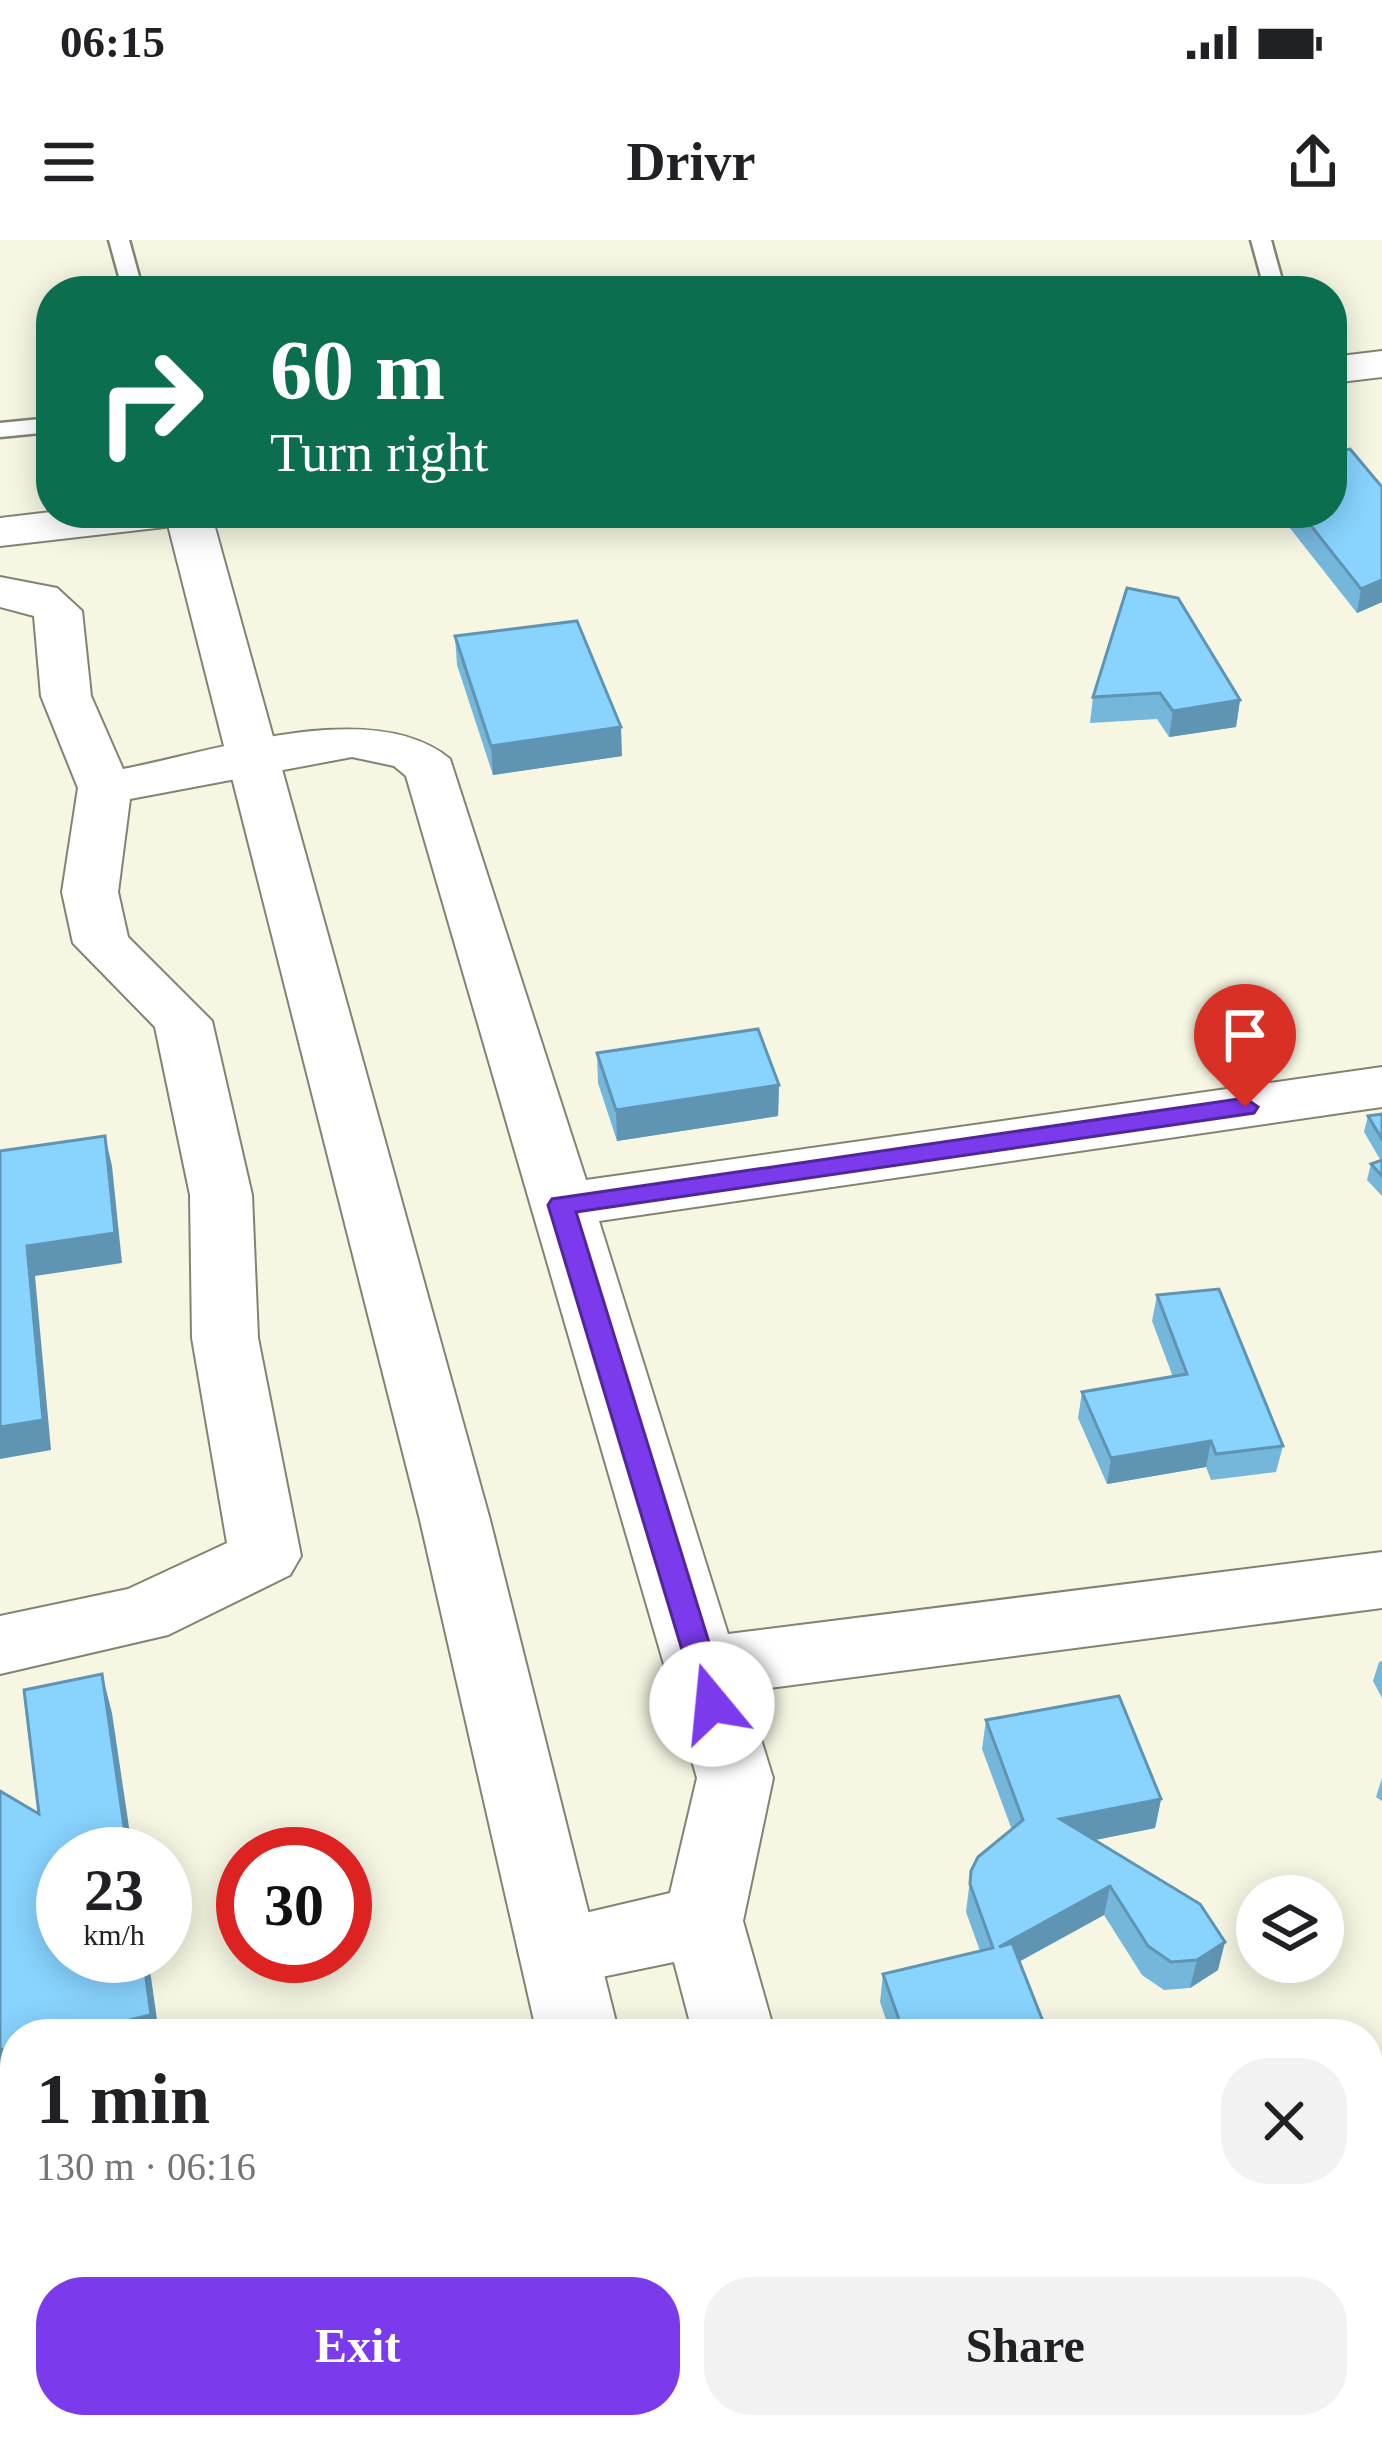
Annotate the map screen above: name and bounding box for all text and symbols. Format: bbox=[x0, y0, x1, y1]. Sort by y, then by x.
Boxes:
text: 06:15 bbox=[60, 17, 165, 67]
icon: menu bbox=[36, 129, 102, 195]
icon: share bbox=[1280, 129, 1346, 195]
text: Drivr bbox=[627, 132, 755, 192]
icon: right bbox=[72, 324, 228, 480]
text: 60 m bbox=[270, 324, 445, 417]
text: Turn right bbox=[270, 423, 489, 483]
pin bbox=[1194, 984, 1296, 1107]
icon: arrive bbox=[1212, 1002, 1278, 1068]
position arrow bbox=[649, 1641, 775, 1767]
speed limit sign: 30 bbox=[216, 1827, 372, 1983]
text: 23 bbox=[84, 1857, 144, 1923]
map controls bbox=[1236, 1875, 1344, 1983]
button: layers bbox=[1236, 1875, 1344, 1983]
text: km/h bbox=[83, 1918, 145, 1951]
button: close bbox=[1221, 2058, 1347, 2184]
text: 1 min bbox=[36, 2059, 210, 2139]
text: 130 m · 06:16 bbox=[36, 2145, 256, 2188]
button: Exit bbox=[36, 2277, 680, 2415]
button: Share bbox=[704, 2277, 1347, 2415]

